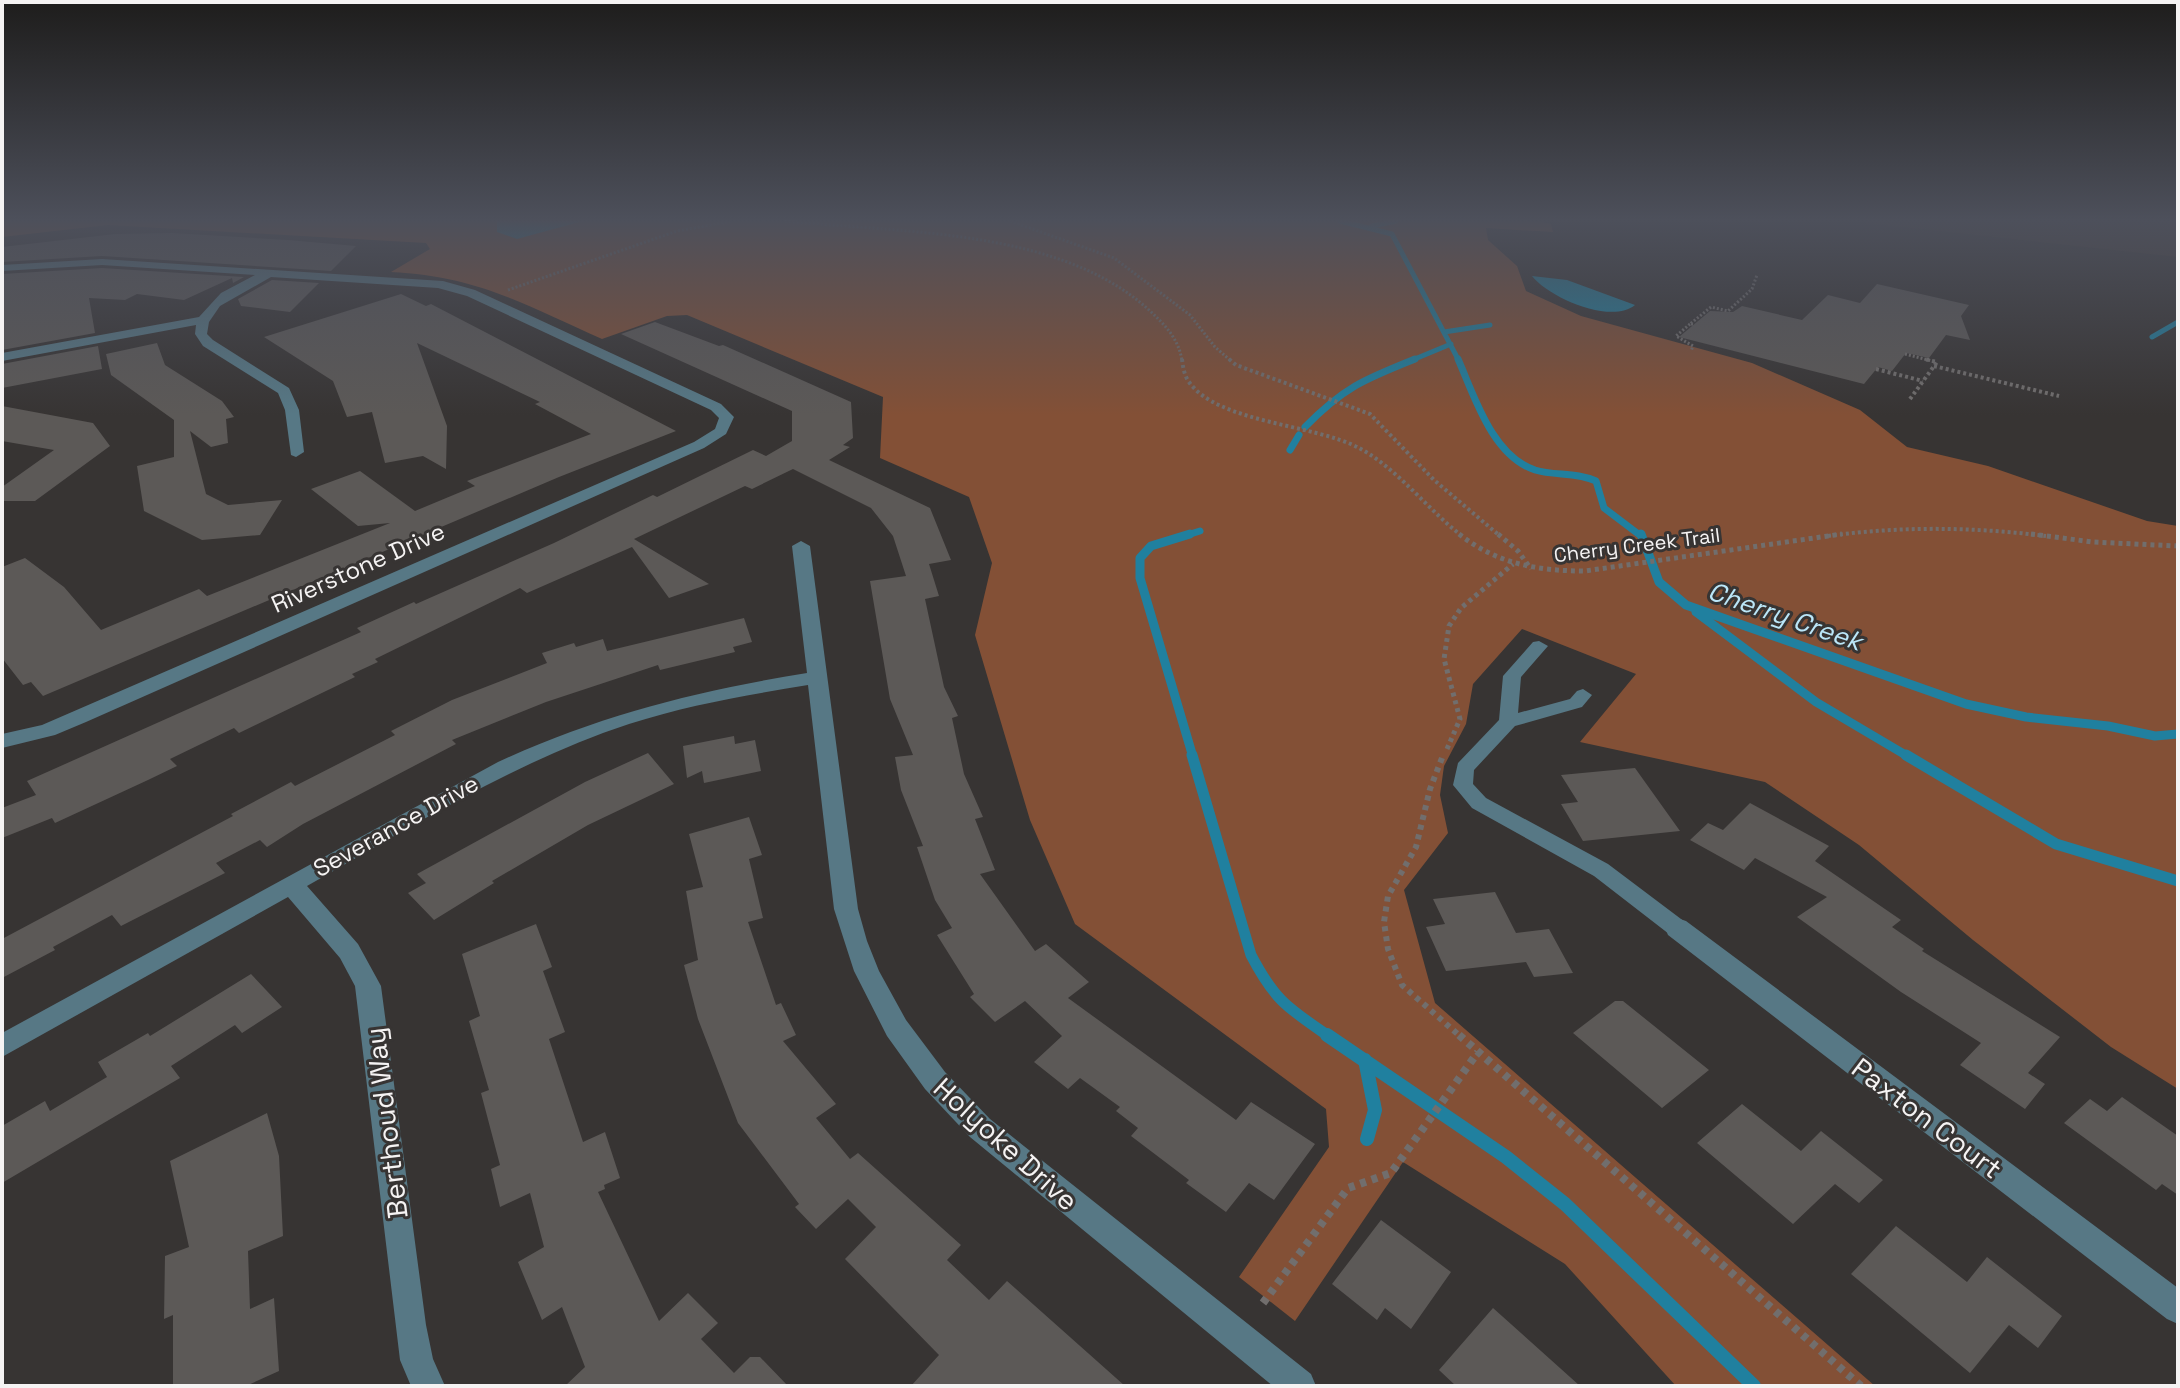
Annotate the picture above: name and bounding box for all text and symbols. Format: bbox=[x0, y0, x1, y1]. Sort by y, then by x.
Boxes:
street label: Riverstone Drive bbox=[266, 515, 449, 620]
street label: Cherry Creek Trail bbox=[1552, 522, 1722, 568]
water label: Cherry Creek bbox=[1703, 574, 1869, 659]
street label: Severance Drive bbox=[308, 767, 484, 884]
street label: Berthoud Way bbox=[356, 1025, 416, 1221]
street label: Paxton Court bbox=[1845, 1050, 2009, 1186]
street label: Holyoke Drive bbox=[926, 1070, 1086, 1218]

